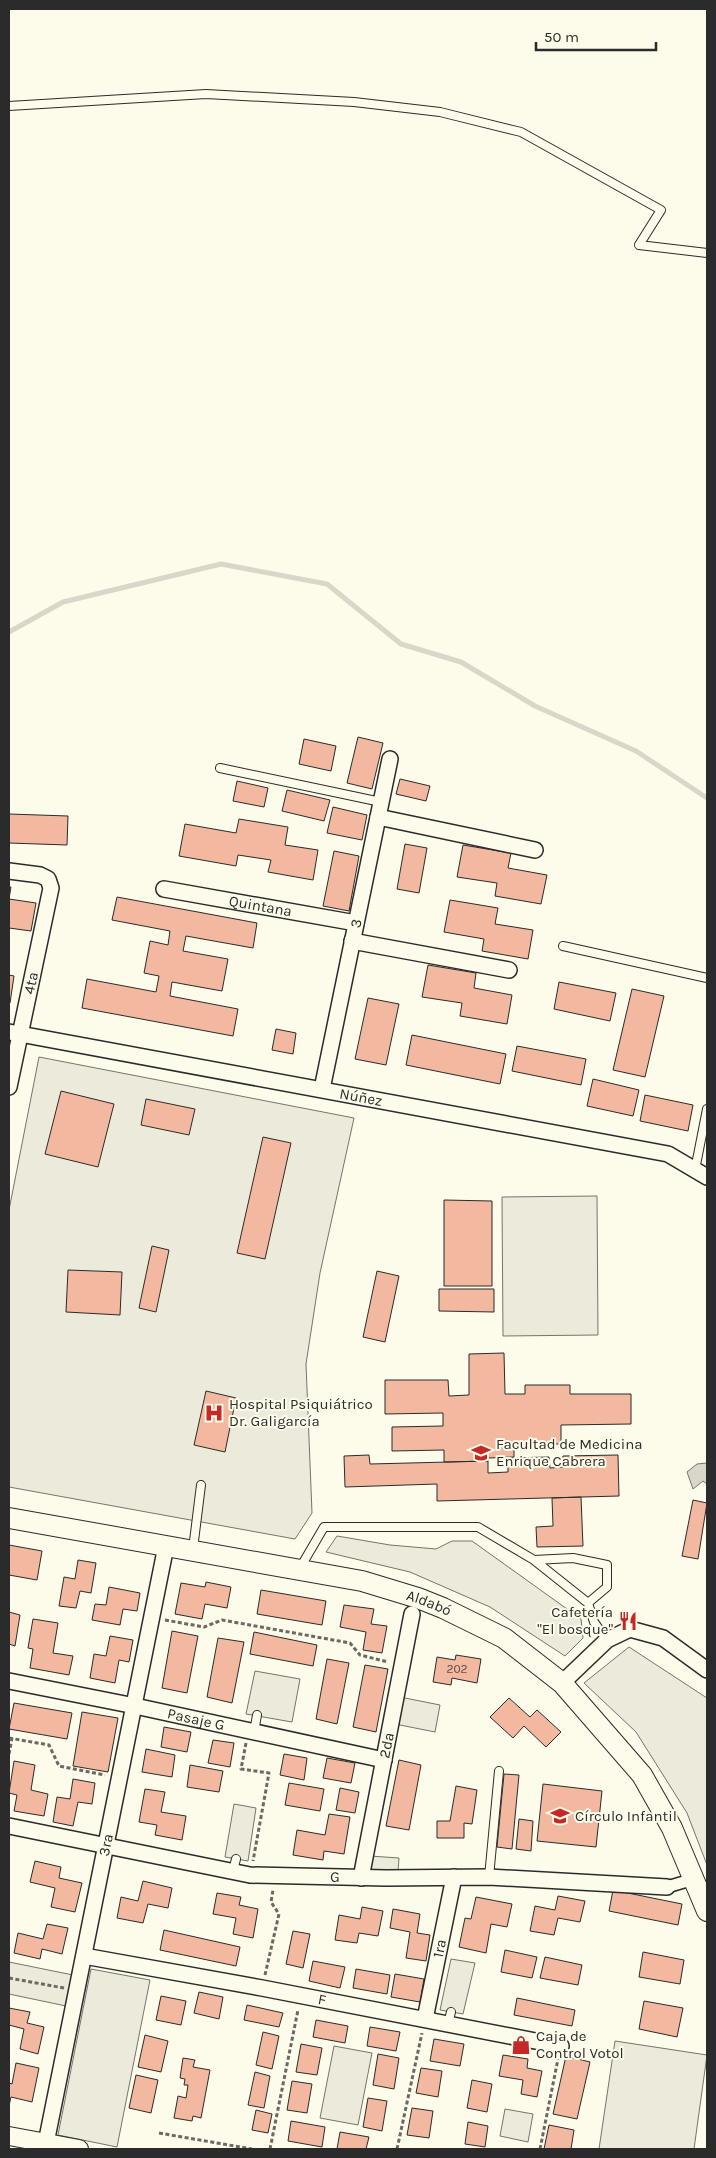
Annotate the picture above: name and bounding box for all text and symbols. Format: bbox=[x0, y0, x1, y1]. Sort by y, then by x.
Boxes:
scale bar bbox=[536, 20, 656, 52]
text: 50 m bbox=[544, 28, 579, 46]
street label: Quintana bbox=[228, 892, 293, 921]
street label: 3 bbox=[346, 917, 366, 930]
street label: 4ta bbox=[20, 970, 42, 996]
street label: Núñez bbox=[338, 1084, 384, 1110]
place label: Hospital Psiquiátrico Dr. Galigarcía bbox=[229, 1395, 373, 1430]
hospital icon: Hospital Psiquiátrico Dr. Galigarcía bbox=[203, 1402, 225, 1424]
place label: Facultad de Medicina Enrique Cabrera bbox=[496, 1435, 643, 1470]
school or university icon: Facultad de Medicina Enrique Cabrera bbox=[470, 1442, 492, 1464]
street label: Aldabó bbox=[404, 1586, 455, 1620]
place label: Cafetería "El bosque" bbox=[537, 1603, 613, 1638]
restaurant icon: Cafetería "El bosque" bbox=[617, 1610, 639, 1632]
house number: 202 bbox=[446, 1662, 468, 1676]
street label: Pasaje G bbox=[166, 1704, 227, 1734]
street label: 2da bbox=[375, 1731, 398, 1760]
school or university icon: Círculo Infantil bbox=[549, 1805, 571, 1827]
place label: Círculo Infantil bbox=[575, 1807, 677, 1825]
street label: 3ra bbox=[95, 1832, 117, 1858]
street label: G bbox=[330, 1868, 340, 1886]
street label: 1ra bbox=[429, 1938, 450, 1959]
street label: F bbox=[316, 1990, 328, 2009]
place label: Caja de Control Votol bbox=[536, 2027, 624, 2062]
shop icon: Caja de Control Votol bbox=[510, 2034, 532, 2056]

